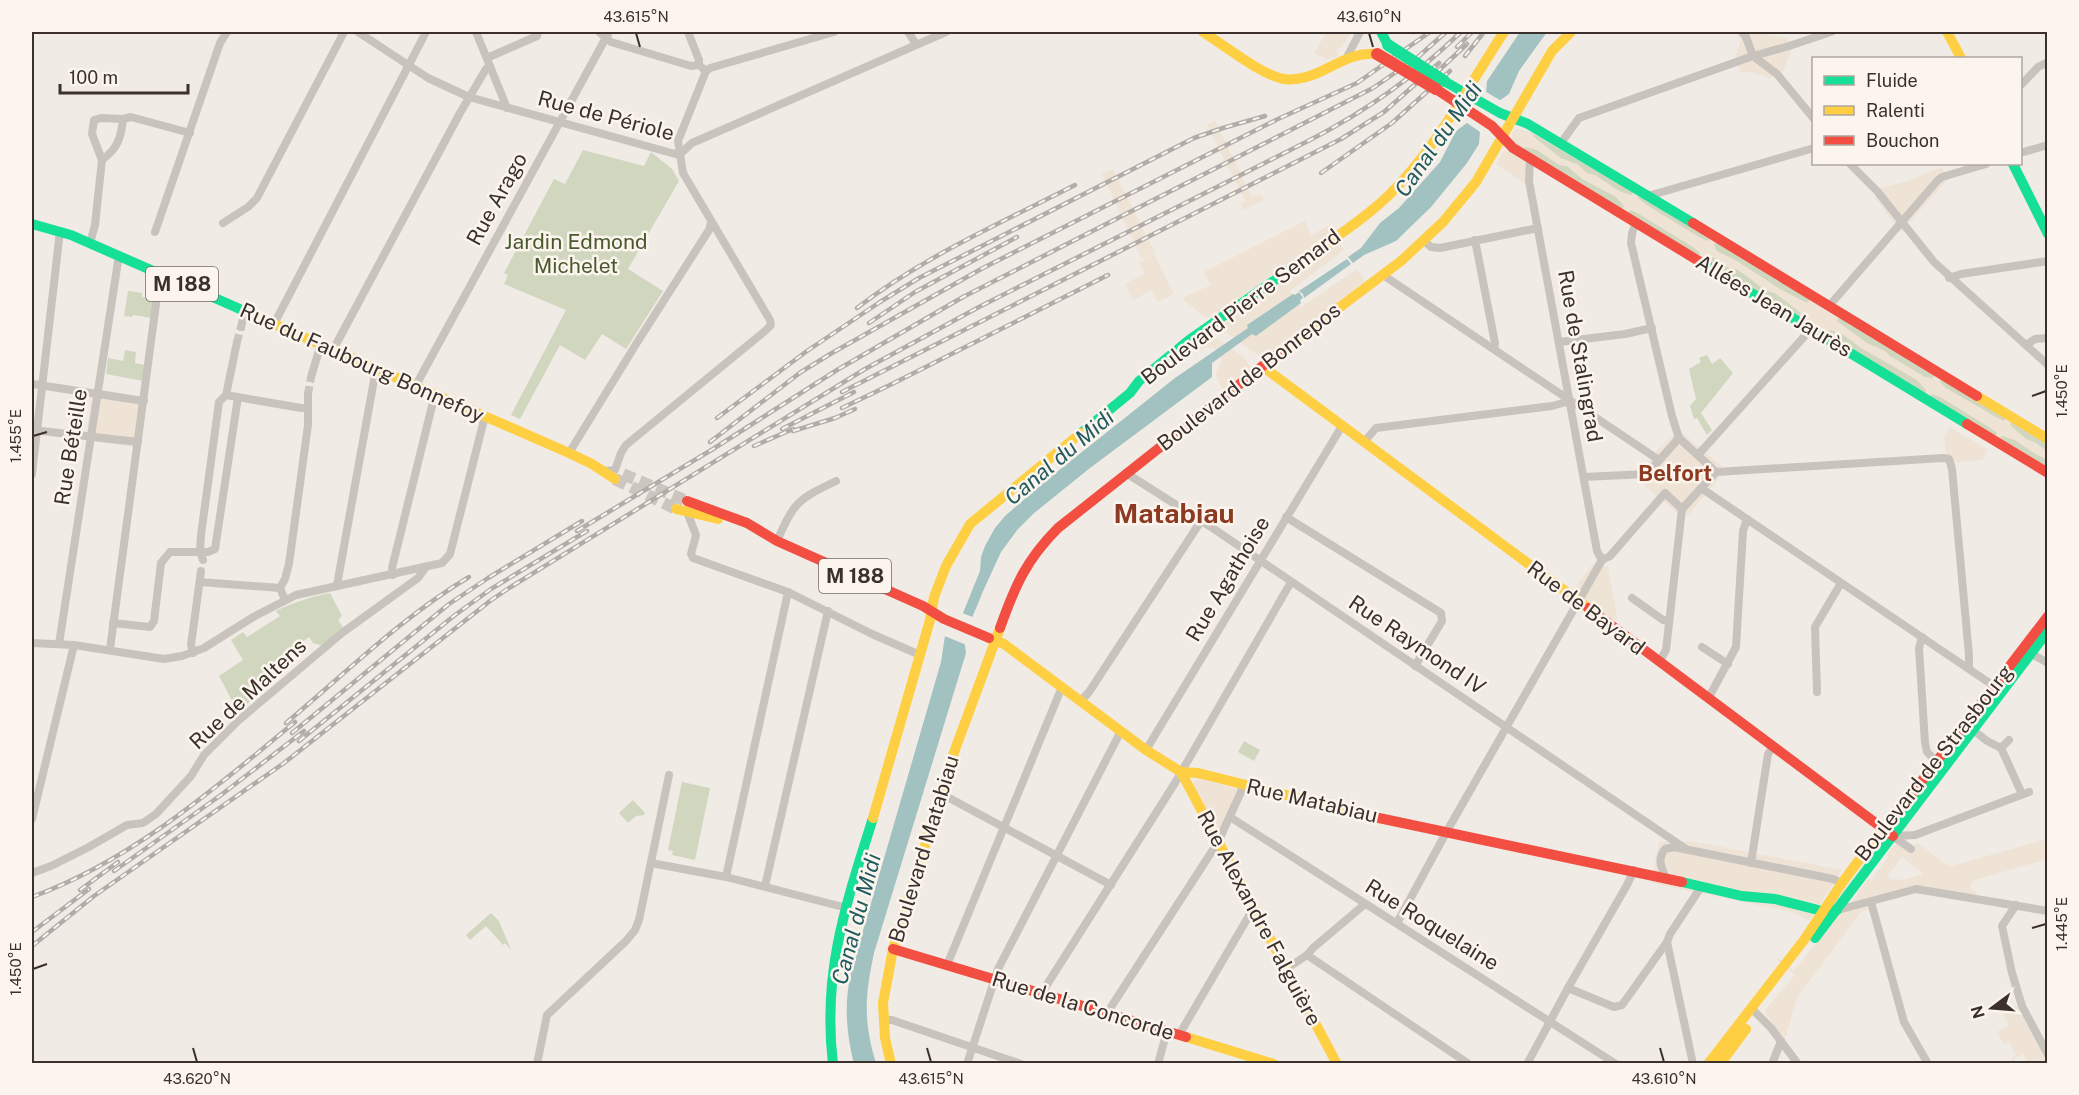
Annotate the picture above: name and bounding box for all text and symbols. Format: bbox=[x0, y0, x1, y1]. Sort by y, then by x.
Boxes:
text: 43.615°N bbox=[603, 8, 669, 25]
text: 43.610°N bbox=[1336, 8, 1402, 25]
scale bar bbox=[60, 57, 188, 95]
legend bbox=[1812, 57, 2022, 165]
text: 100 m bbox=[69, 67, 118, 88]
text: Fluide bbox=[1866, 70, 1918, 91]
water label: Canal du Midi bbox=[1389, 76, 1488, 202]
street label: Rue de Périole bbox=[535, 85, 677, 146]
text: Ralenti bbox=[1866, 100, 1925, 121]
text: Bouchon bbox=[1866, 130, 1939, 151]
street label: Rue Arago bbox=[461, 148, 532, 249]
street label: Boulevard Pierre Semard bbox=[1136, 223, 1345, 390]
park label: Jardin Edmond Michelet bbox=[504, 229, 648, 278]
street label: Allées Jean Jaurès bbox=[1692, 249, 1857, 362]
road number: M 188 bbox=[146, 267, 218, 301]
street label: Rue de Stalingrad bbox=[1553, 268, 1608, 444]
street label: Rue du Faubourg Bonnefoy bbox=[236, 297, 488, 428]
street label: Boulevard de Bonrepos bbox=[1152, 297, 1345, 456]
text: 1.450°E bbox=[2053, 364, 2070, 418]
street label: Rue Béteille bbox=[49, 387, 92, 507]
water label: Canal du Midi bbox=[999, 403, 1119, 510]
text: 1.455°E bbox=[7, 409, 24, 463]
district label: Belfort bbox=[1638, 460, 1712, 486]
district label: Matabiau bbox=[1113, 497, 1235, 529]
street label: Rue Agathoise bbox=[1180, 512, 1275, 646]
street label: Rue de Bayard bbox=[1523, 555, 1650, 660]
road number: M 188 bbox=[819, 559, 891, 593]
street label: Rue Raymond IV bbox=[1344, 590, 1490, 700]
street label: Rue de Maltens bbox=[184, 633, 311, 754]
street label: Boulevard de Strasbourg bbox=[1849, 660, 2018, 866]
street label: Boulevard Matabiau bbox=[883, 752, 964, 945]
street label: Rue Matabiau bbox=[1244, 773, 1380, 828]
street label: Rue Alexandre Falguière bbox=[1192, 806, 1327, 1030]
water label: Canal du Midi bbox=[826, 850, 886, 987]
street label: Rue Roquelaine bbox=[1361, 874, 1504, 976]
text: 1.445°E bbox=[2053, 897, 2070, 951]
text: 1.450°E bbox=[7, 942, 24, 996]
street label: Rue de la Concorde bbox=[989, 966, 1177, 1045]
north arrow bbox=[1962, 978, 2022, 1038]
text: N bbox=[1967, 1003, 1989, 1021]
text: 43.620°N bbox=[163, 1070, 231, 1087]
text: 43.615°N bbox=[898, 1070, 964, 1087]
text: 43.610°N bbox=[1631, 1070, 1697, 1087]

